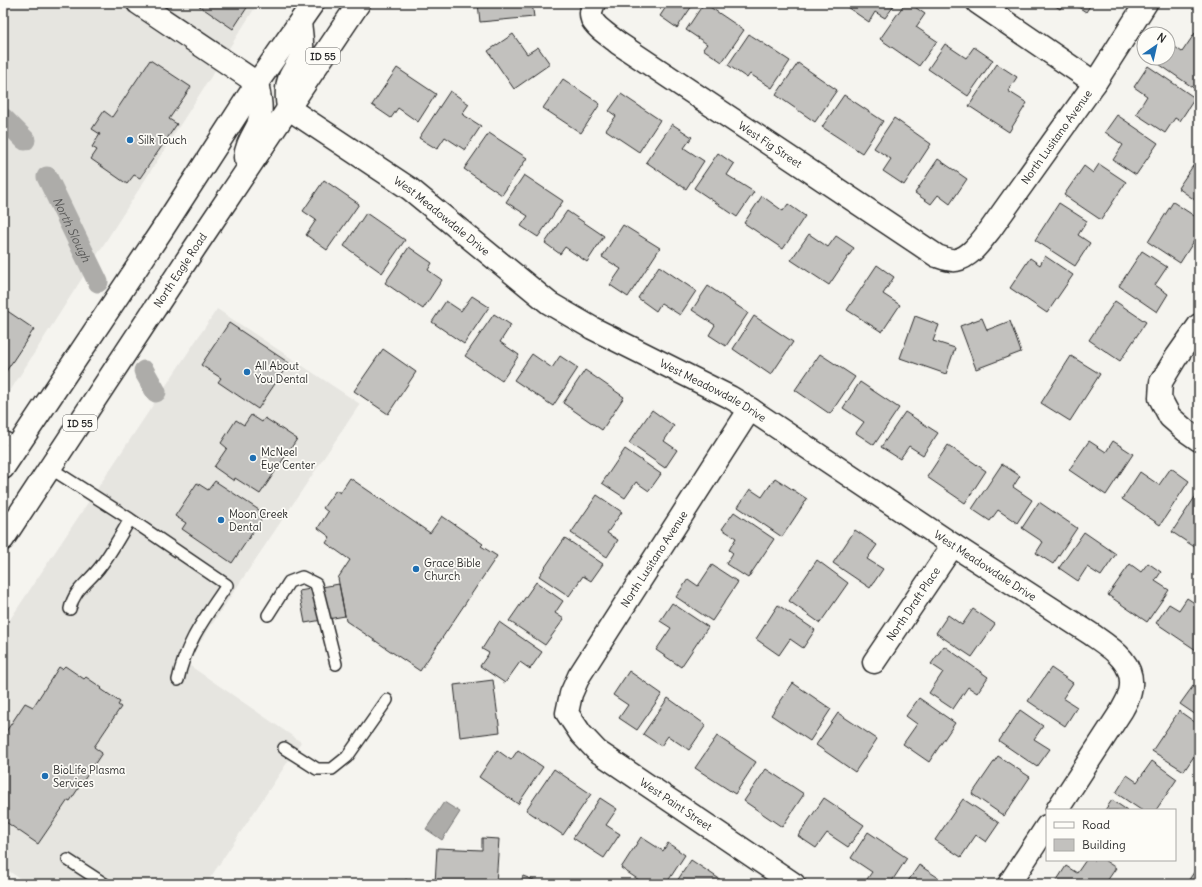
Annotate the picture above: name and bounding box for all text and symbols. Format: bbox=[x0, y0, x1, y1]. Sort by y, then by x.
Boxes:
north arrow bbox=[1136, 26, 1176, 66]
text: N bbox=[1155, 30, 1169, 46]
road number: ID 55 bbox=[306, 48, 340, 64]
street label: North Lusitano Avenue bbox=[1018, 87, 1095, 187]
street label: West Fig Street bbox=[735, 118, 805, 171]
place label: Silk Touch bbox=[138, 133, 187, 147]
marker: Silk Touch bbox=[125, 135, 135, 145]
street label: West Meadowdale Drive bbox=[391, 173, 493, 259]
water label: North Slough bbox=[50, 194, 95, 265]
street label: North Eagle Road bbox=[150, 230, 210, 310]
street label: West Meadowdale Drive bbox=[657, 356, 769, 425]
place label: All About You Dental bbox=[255, 359, 308, 386]
marker: All About You Dental bbox=[242, 367, 252, 377]
road number: ID 55 bbox=[63, 415, 97, 431]
place label: McNeel Eye Center bbox=[261, 445, 316, 472]
marker: McNeel Eye Center bbox=[248, 453, 258, 463]
place label: Moon Creek Dental bbox=[229, 507, 288, 534]
street label: North Lusitano Avenue bbox=[617, 508, 691, 610]
marker: Moon Creek Dental bbox=[216, 515, 226, 525]
street label: West Meadowdale Drive bbox=[931, 527, 1039, 604]
place label: Grace Bible Church bbox=[424, 556, 481, 583]
marker: Grace Bible Church bbox=[411, 564, 421, 574]
street label: North Draft Place bbox=[883, 564, 943, 644]
place label: BioLife Plasma Services bbox=[53, 763, 125, 790]
marker: BioLife Plasma Services bbox=[40, 771, 50, 781]
street label: West Paint Street bbox=[637, 775, 715, 834]
legend bbox=[1046, 809, 1176, 861]
text: Road bbox=[1082, 817, 1110, 832]
text: Building bbox=[1082, 837, 1126, 852]

